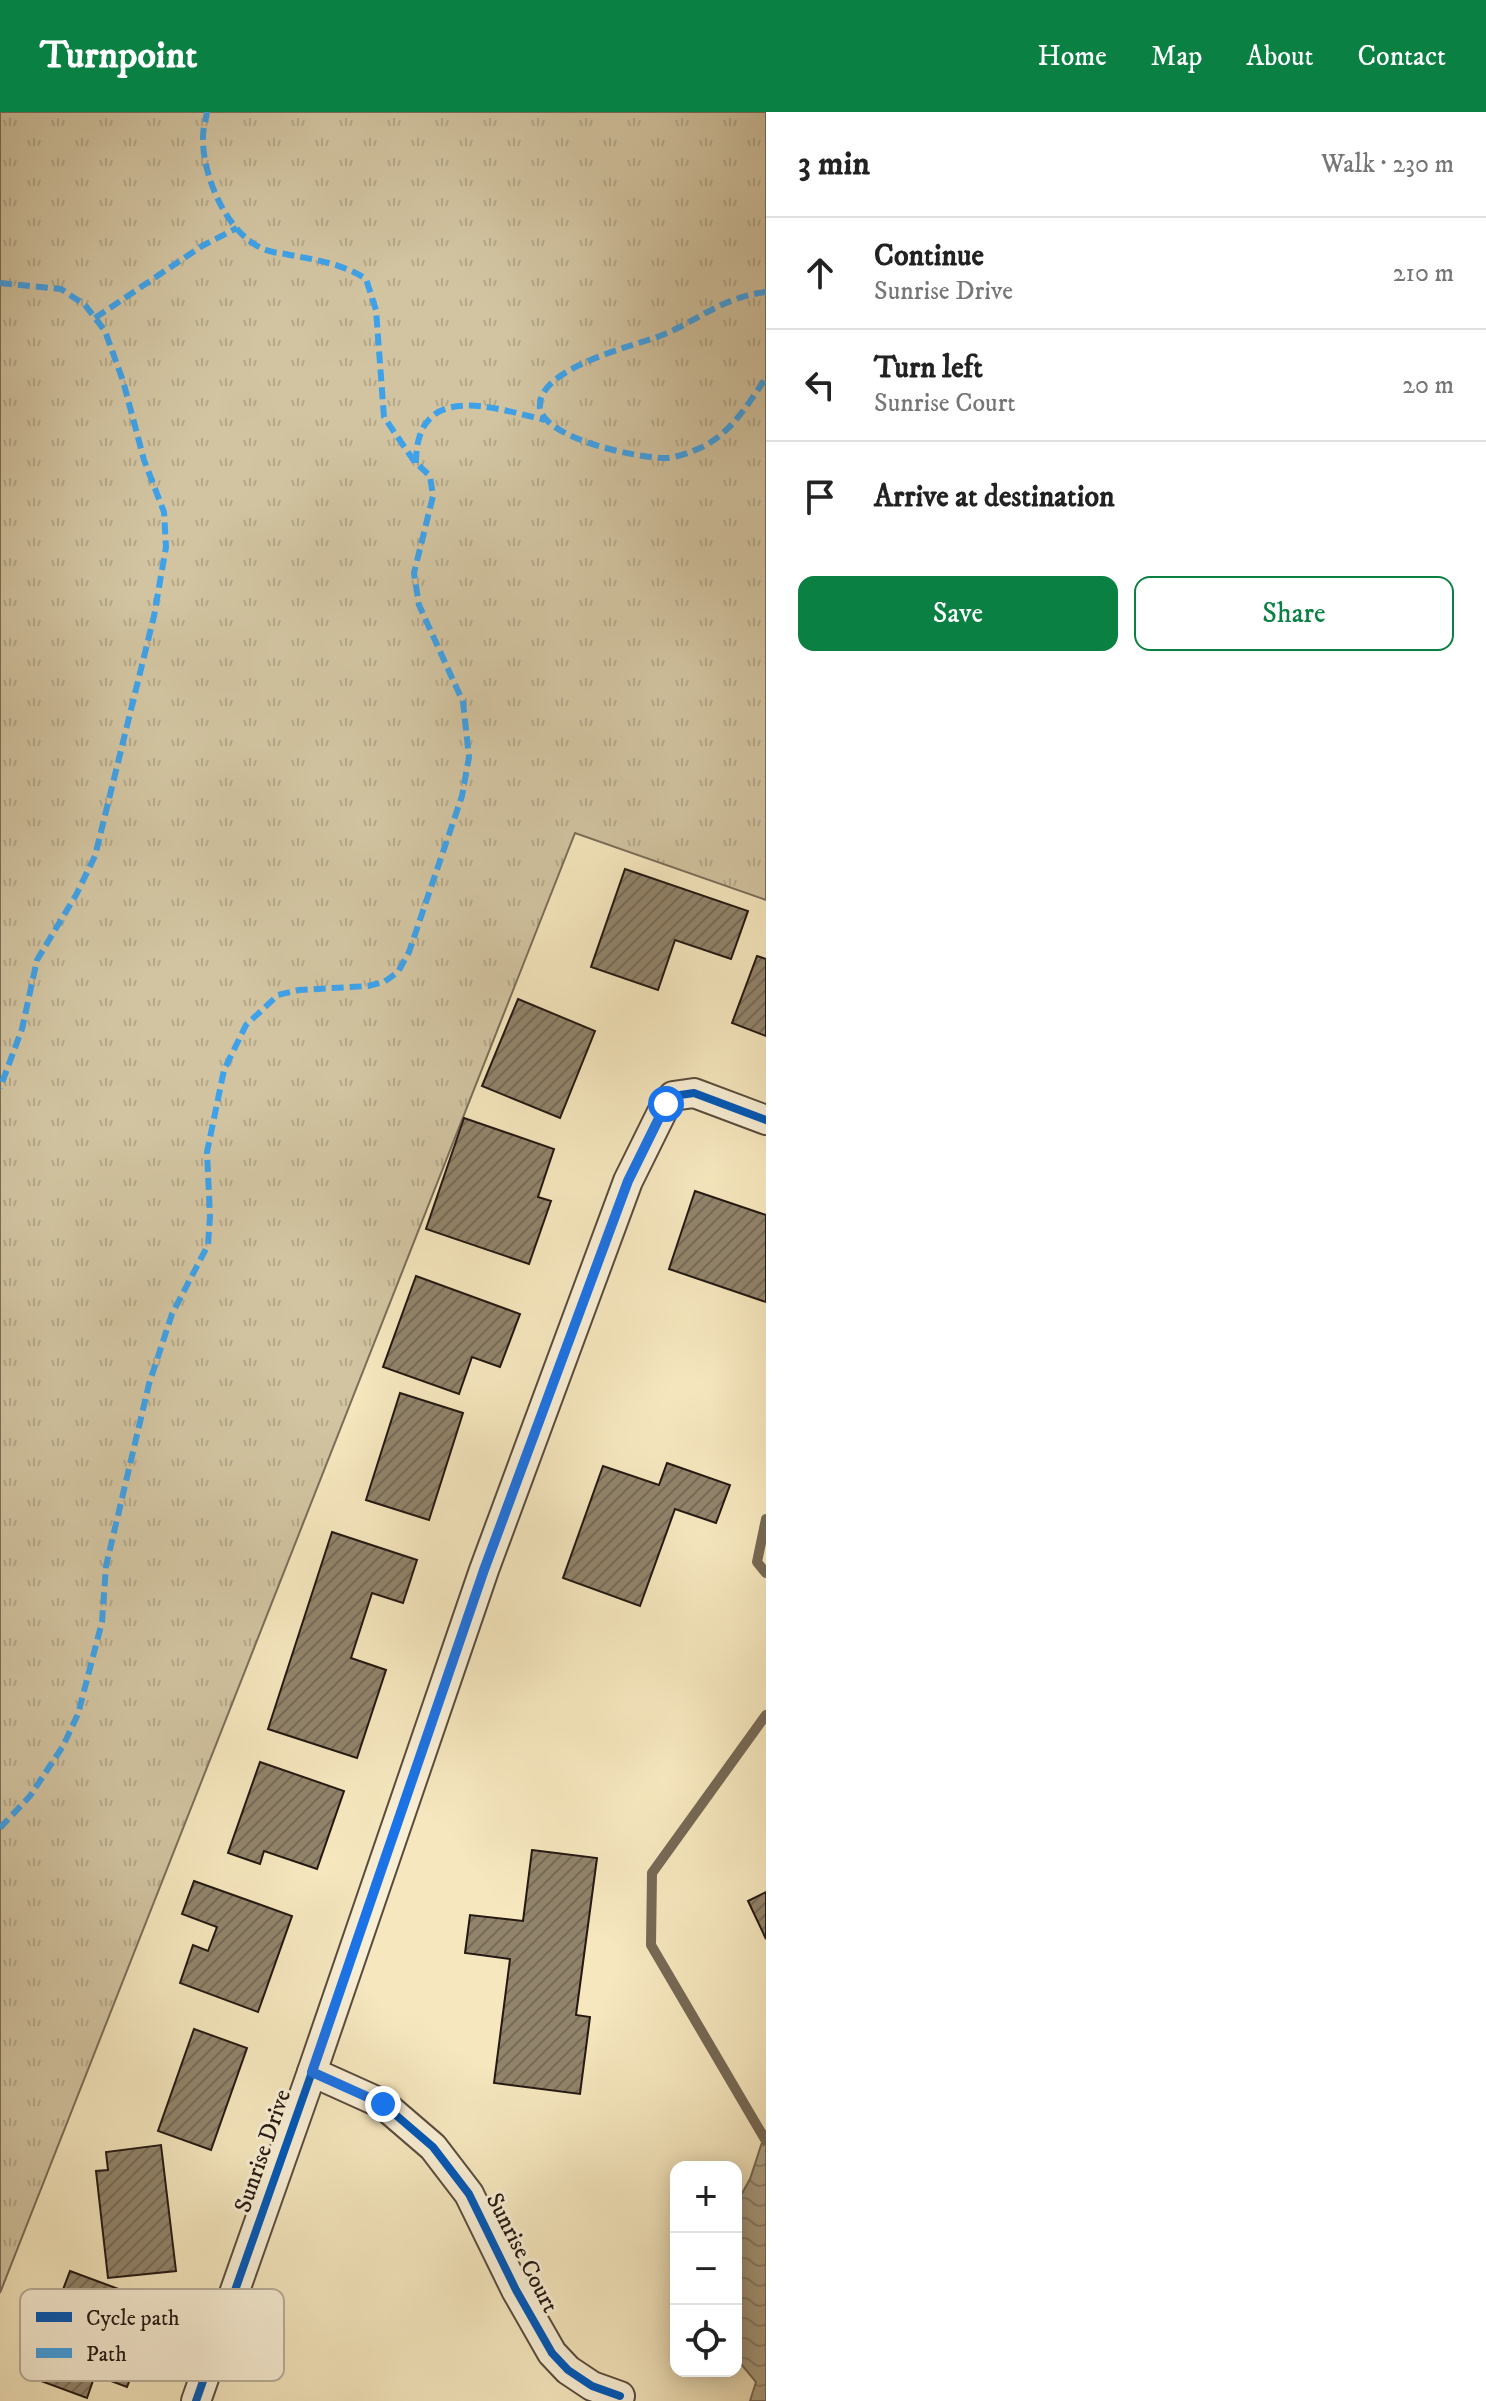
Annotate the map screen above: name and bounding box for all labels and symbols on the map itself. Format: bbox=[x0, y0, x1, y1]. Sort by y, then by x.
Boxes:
route start bbox=[648, 1086, 684, 1122]
street label: Sunrise Drive bbox=[228, 2085, 298, 2217]
route end bbox=[365, 2086, 401, 2122]
street label: Sunrise Court bbox=[479, 2188, 565, 2318]
legend bbox=[20, 2289, 284, 2381]
text: Cycle path bbox=[86, 2305, 180, 2332]
text: Path bbox=[86, 2341, 127, 2368]

